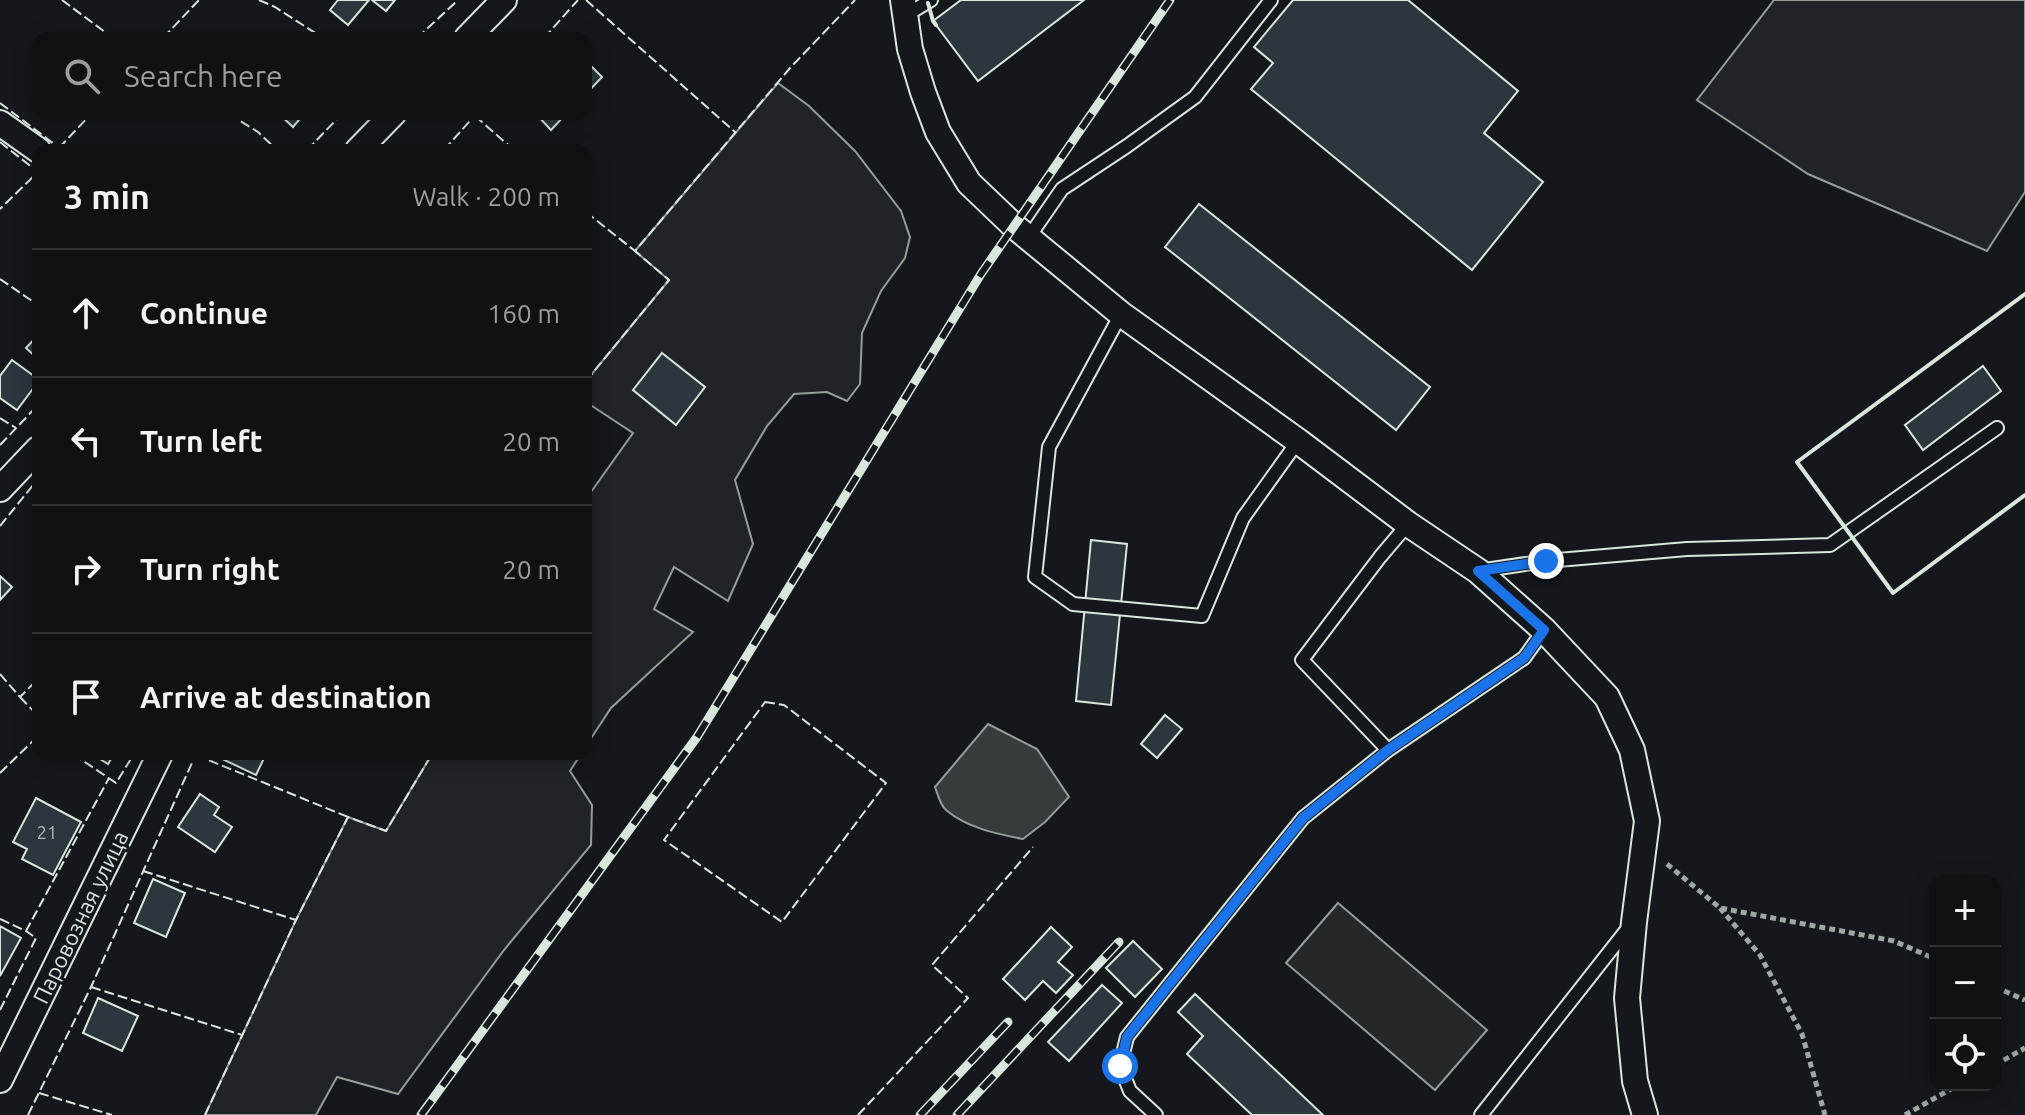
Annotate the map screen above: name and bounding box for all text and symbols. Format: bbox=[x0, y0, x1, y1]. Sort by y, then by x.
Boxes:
search box bbox=[32, 32, 592, 120]
icon: search bbox=[60, 54, 104, 98]
text: Search here bbox=[124, 59, 283, 93]
text: 3 min bbox=[64, 177, 150, 215]
text: Walk · 200 m bbox=[412, 182, 560, 211]
icon: ahead bbox=[64, 291, 108, 335]
text: Continue bbox=[140, 296, 268, 330]
text: 160 m bbox=[488, 299, 560, 328]
icon: left bbox=[64, 419, 108, 463]
text: Turn left bbox=[140, 424, 262, 458]
text: 20 m bbox=[502, 427, 560, 456]
route end bbox=[1528, 543, 1564, 579]
icon: right bbox=[64, 547, 108, 591]
text: Turn right bbox=[140, 552, 280, 586]
text: 20 m bbox=[502, 555, 560, 584]
icon: arrive bbox=[64, 675, 108, 719]
text: Arrive at destination bbox=[140, 680, 432, 714]
house number: 21 bbox=[37, 822, 57, 842]
street label: Паровозная улица bbox=[27, 827, 133, 1007]
map controls bbox=[1929, 875, 2001, 1091]
button: + bbox=[1929, 875, 2001, 947]
button: − bbox=[1929, 947, 2001, 1019]
button: locate bbox=[1929, 1019, 2001, 1091]
route start bbox=[1102, 1048, 1138, 1084]

